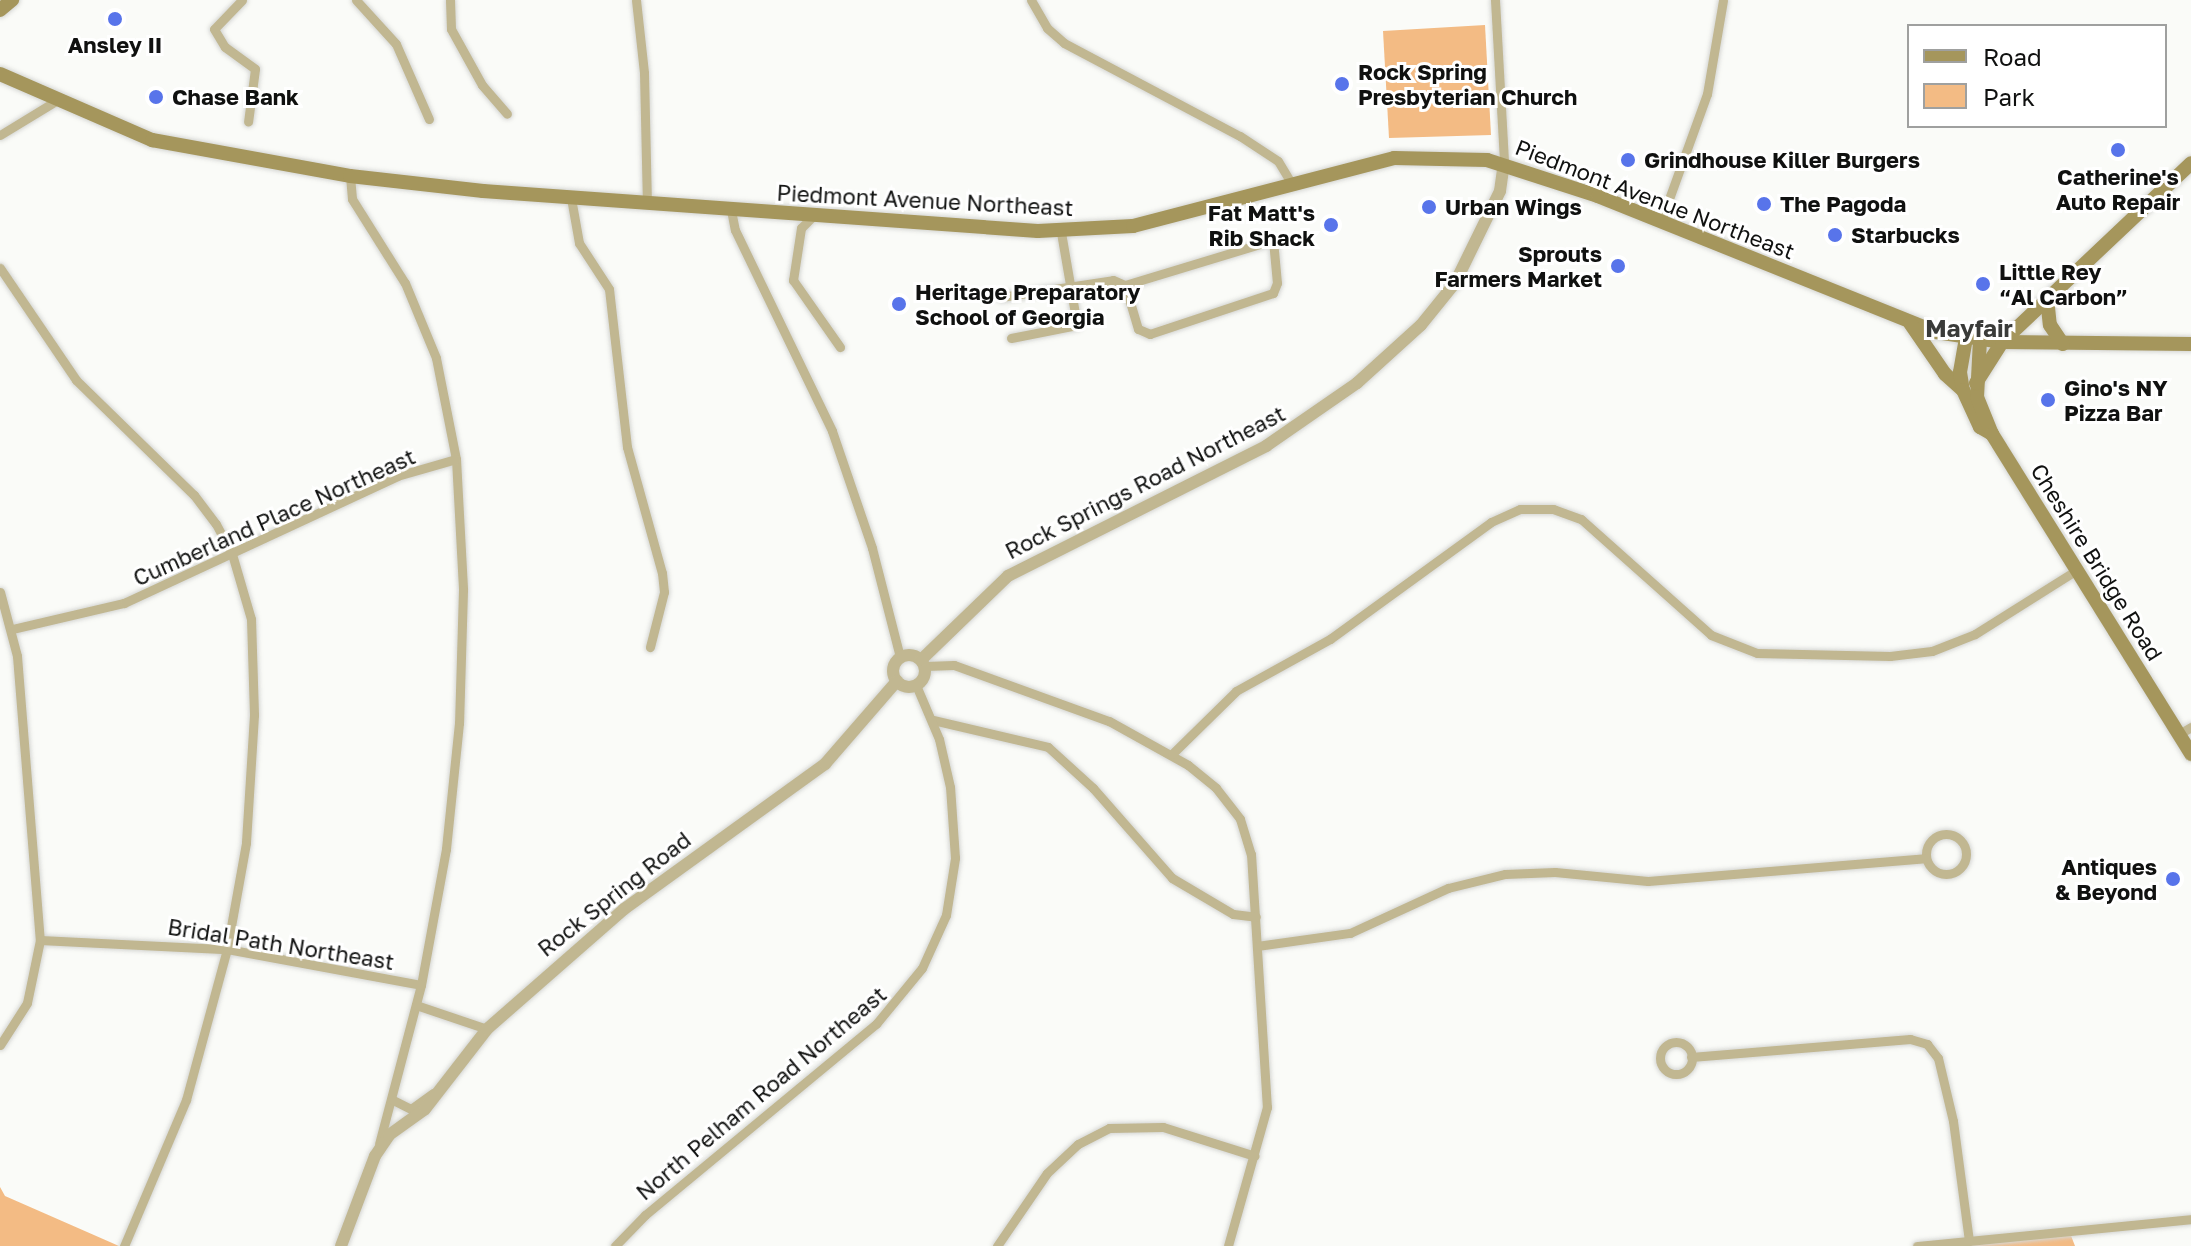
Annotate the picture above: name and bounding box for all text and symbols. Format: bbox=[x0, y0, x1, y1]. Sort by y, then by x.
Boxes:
marker: Ansley II bbox=[106, 10, 124, 28]
legend bbox=[1907, 24, 2167, 128]
place label: Ansley II bbox=[68, 32, 162, 58]
text: Road bbox=[1983, 42, 2042, 71]
place label: Rock Spring Presbyterian Church bbox=[1358, 58, 1577, 110]
marker: Rock Spring Presbyterian Church bbox=[1333, 75, 1351, 93]
text: Park bbox=[1983, 82, 2035, 111]
place label: Chase Bank bbox=[172, 84, 299, 110]
marker: Chase Bank bbox=[147, 88, 165, 106]
street label: Piedmont Avenue Northeast bbox=[1512, 133, 1798, 265]
marker: Catherine's Auto Repair bbox=[2109, 141, 2127, 159]
place label: Grindhouse Killer Burgers bbox=[1644, 147, 1920, 173]
marker: Grindhouse Killer Burgers bbox=[1619, 151, 1637, 169]
place label: Catherine's Auto Repair bbox=[2056, 163, 2180, 214]
street label: Piedmont Avenue Northeast bbox=[776, 179, 1074, 221]
place label: The Pagoda bbox=[1780, 191, 1906, 217]
place label: Urban Wings bbox=[1445, 194, 1582, 220]
marker: The Pagoda bbox=[1755, 195, 1773, 213]
marker: Urban Wings bbox=[1420, 198, 1438, 216]
place label: Fat Matt's Rib Shack bbox=[1208, 199, 1315, 250]
marker: Fat Matt's Rib Shack bbox=[1322, 216, 1340, 234]
place label: Starbucks bbox=[1851, 222, 1960, 248]
marker: Starbucks bbox=[1826, 226, 1844, 244]
place label: Sprouts Farmers Market bbox=[1434, 240, 1602, 292]
marker: Sprouts Farmers Market bbox=[1609, 257, 1627, 275]
place label: Little Rey “Al Carbon” bbox=[1999, 258, 2128, 310]
marker: Little Rey “Al Carbon” bbox=[1974, 275, 1992, 293]
place label: Heritage Preparatory School of Georgia bbox=[915, 278, 1140, 330]
marker: Heritage Preparatory School of Georgia bbox=[890, 295, 908, 313]
district label: Mayfair bbox=[1925, 314, 2013, 342]
place label: Gino's NY Pizza Bar bbox=[2064, 374, 2168, 426]
marker: Gino's NY Pizza Bar bbox=[2039, 391, 2057, 409]
street label: Rock Springs Road Northeast bbox=[1001, 400, 1289, 564]
street label: Cumberland Place Northeast bbox=[129, 443, 419, 591]
street label: Cheshire Bridge Road bbox=[2026, 459, 2168, 665]
street label: Rock Spring Road bbox=[532, 826, 696, 962]
place label: Antiques & Beyond bbox=[2055, 853, 2157, 904]
marker: Antiques & Beyond bbox=[2164, 870, 2182, 888]
street label: Bridal Path Northeast bbox=[166, 913, 396, 975]
street label: North Pelham Road Northeast bbox=[631, 981, 891, 1205]

